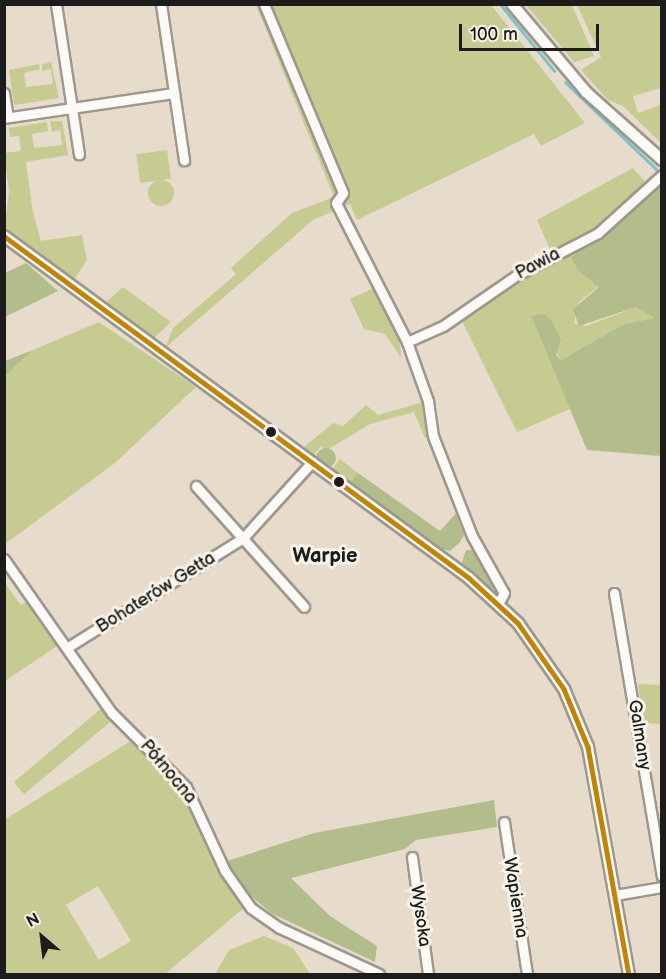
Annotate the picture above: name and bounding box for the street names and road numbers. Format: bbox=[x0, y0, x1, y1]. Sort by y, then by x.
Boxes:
street label: Pawia bbox=[512, 243, 564, 285]
street label: Bohaterów Getta bbox=[92, 548, 220, 638]
street label: Galmany bbox=[623, 698, 655, 772]
street label: Północna bbox=[135, 736, 201, 808]
street label: Wapienna bbox=[498, 856, 532, 940]
street label: Wysoka bbox=[405, 884, 435, 948]

